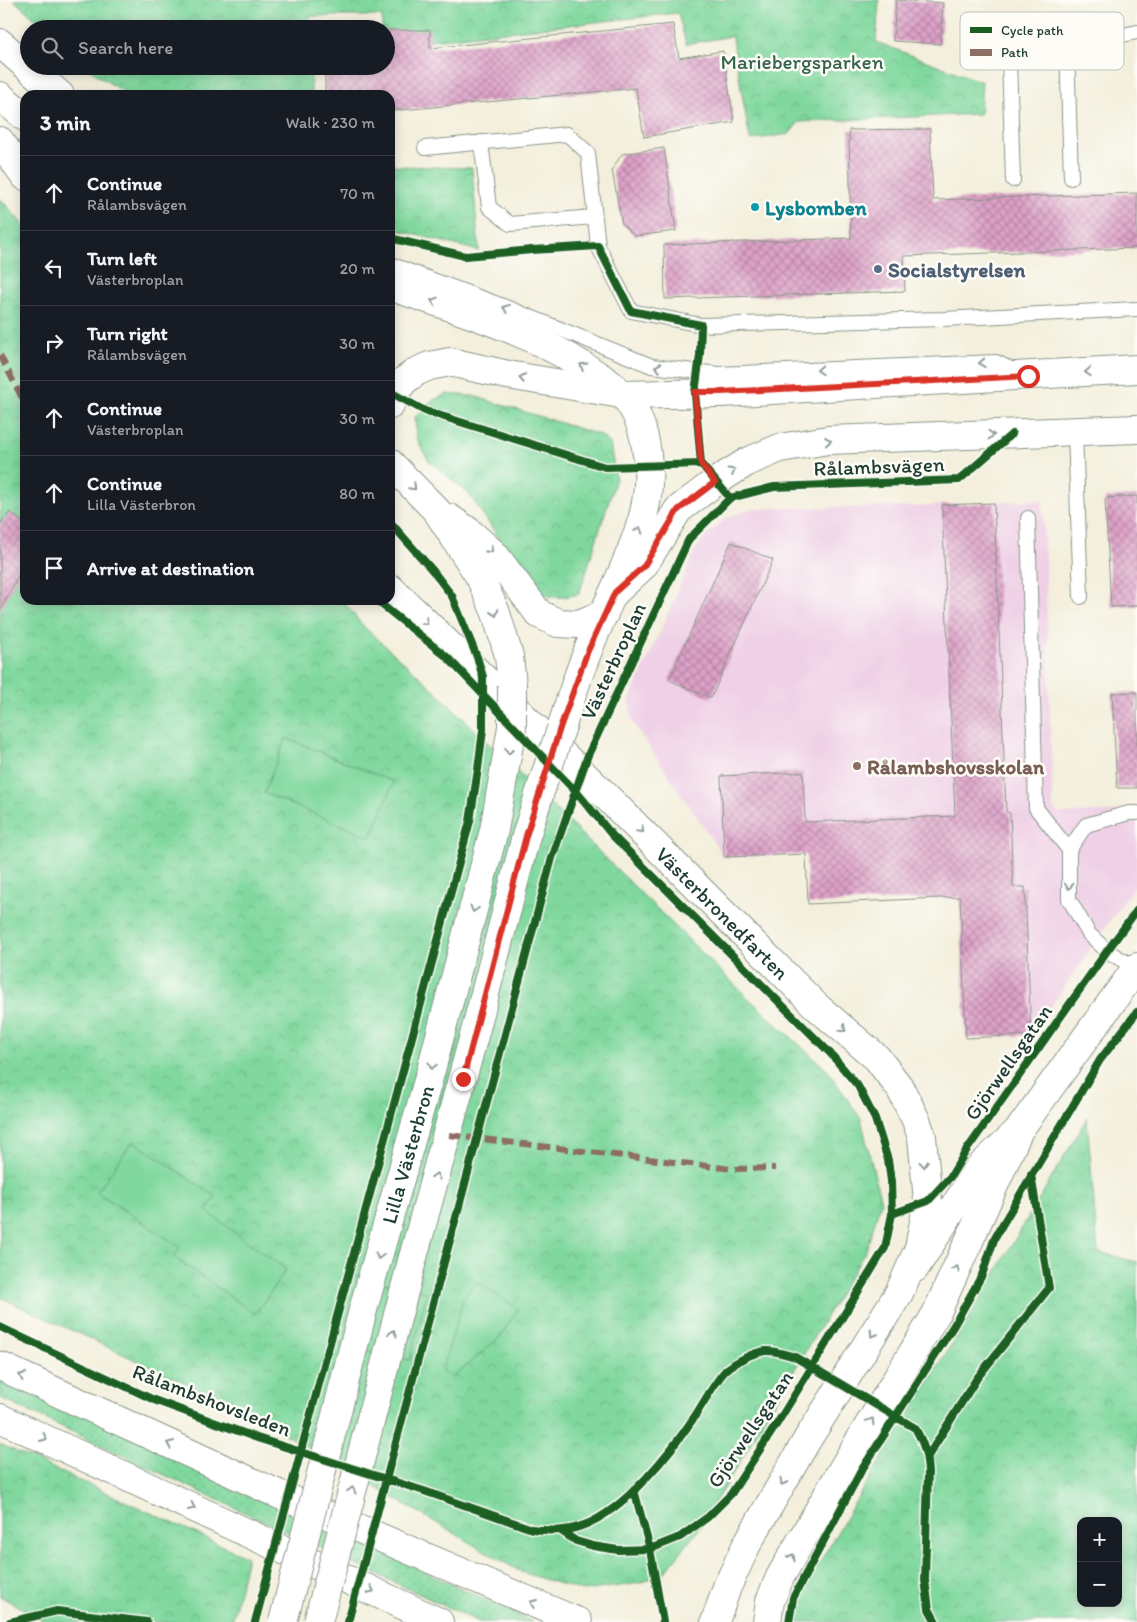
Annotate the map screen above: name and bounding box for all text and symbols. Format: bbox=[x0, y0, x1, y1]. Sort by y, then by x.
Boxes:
legend bbox=[960, 12, 1124, 70]
search box bbox=[20, 20, 395, 75]
text: Cycle path bbox=[1001, 22, 1064, 39]
icon: search bbox=[38, 34, 66, 62]
text: Search here bbox=[78, 36, 173, 59]
text: Path bbox=[1001, 44, 1028, 61]
park label: Mariebergsparken bbox=[720, 49, 884, 74]
text: 3 min bbox=[40, 110, 90, 135]
text: Walk · 230 m bbox=[286, 113, 375, 132]
text: Continue bbox=[87, 172, 162, 195]
icon: ahead bbox=[40, 179, 68, 207]
text: 70 m bbox=[340, 184, 375, 203]
text: Rålambsvägen bbox=[87, 195, 187, 214]
place label: Lysbomben bbox=[765, 195, 867, 221]
marker: Lysbomben bbox=[749, 201, 761, 213]
text: Turn left bbox=[87, 247, 157, 270]
icon: left bbox=[40, 254, 68, 282]
place label: Socialstyrelsen bbox=[888, 257, 1025, 283]
text: 20 m bbox=[340, 259, 375, 278]
marker: Socialstyrelsen bbox=[872, 263, 884, 275]
text: Västerbroplan bbox=[87, 270, 184, 289]
one-way arrow bbox=[431, 297, 439, 307]
one-way arrow bbox=[503, 304, 511, 314]
text: Turn right bbox=[87, 322, 168, 345]
icon: right bbox=[40, 329, 68, 357]
text: 30 m bbox=[339, 334, 375, 353]
text: Rålambsvägen bbox=[87, 345, 187, 364]
one-way arrow bbox=[978, 357, 986, 368]
one-way arrow bbox=[579, 362, 588, 372]
one-way arrow bbox=[653, 362, 662, 372]
one-way arrow bbox=[815, 364, 823, 375]
route start bbox=[1017, 365, 1040, 388]
one-way arrow bbox=[1084, 367, 1092, 378]
one-way arrow bbox=[518, 373, 527, 383]
text: Continue bbox=[87, 397, 162, 420]
icon: ahead bbox=[40, 404, 68, 432]
text: 30 m bbox=[339, 409, 375, 428]
text: Västerbroplan bbox=[87, 420, 184, 439]
one-way arrow bbox=[987, 429, 995, 440]
one-way arrow bbox=[825, 436, 833, 447]
street label: Rålambsvägen bbox=[813, 451, 945, 481]
one-way arrow bbox=[727, 468, 736, 477]
text: Continue bbox=[87, 472, 162, 495]
icon: ahead bbox=[40, 479, 68, 507]
one-way arrow bbox=[408, 481, 417, 490]
text: 80 m bbox=[339, 484, 375, 503]
text: Lilla Västerbron bbox=[87, 495, 196, 514]
one-way arrow bbox=[633, 526, 643, 534]
one-way arrow bbox=[484, 544, 493, 553]
icon: arrive bbox=[40, 554, 68, 582]
text: Arrive at destination bbox=[87, 557, 254, 580]
street label: Västerbroplan bbox=[575, 598, 651, 724]
one-way arrow bbox=[489, 609, 499, 617]
one-way arrow bbox=[420, 616, 429, 625]
one-way arrow bbox=[504, 746, 514, 755]
place label: Rålambshovsskolan bbox=[867, 754, 1045, 779]
marker: Rålambshovsskolan bbox=[851, 760, 863, 772]
one-way arrow bbox=[635, 824, 644, 833]
street label: Västerbronedfarten bbox=[651, 841, 794, 984]
one-way arrow bbox=[1064, 882, 1074, 890]
one-way arrow bbox=[469, 904, 479, 913]
street label: Gjörwellsgatan bbox=[959, 999, 1057, 1125]
one-way arrow bbox=[838, 1023, 847, 1032]
one-way arrow bbox=[428, 1062, 438, 1070]
route end bbox=[452, 1068, 475, 1091]
street label: Lilla Västerbron bbox=[376, 1082, 439, 1226]
one-way arrow bbox=[919, 1160, 930, 1168]
one-way arrow bbox=[430, 1172, 440, 1181]
one-way arrow bbox=[374, 1252, 384, 1260]
one-way arrow bbox=[949, 1265, 960, 1274]
one-way arrow bbox=[870, 1328, 879, 1338]
one-way arrow bbox=[388, 1329, 398, 1337]
street label: Rålambshovsleden bbox=[129, 1358, 295, 1442]
street label: Gjörwellsgatan bbox=[702, 1366, 798, 1492]
one-way arrow bbox=[18, 1372, 27, 1383]
one-way arrow bbox=[865, 1417, 875, 1426]
one-way arrow bbox=[39, 1432, 48, 1443]
one-way arrow bbox=[166, 1440, 175, 1451]
one-way arrow bbox=[779, 1477, 789, 1486]
one-way arrow bbox=[347, 1487, 357, 1495]
one-way arrow bbox=[187, 1501, 196, 1511]
map controls bbox=[1077, 1517, 1122, 1607]
button: + bbox=[1077, 1517, 1122, 1562]
one-way arrow bbox=[785, 1554, 795, 1563]
button: − bbox=[1077, 1562, 1122, 1607]
one-way arrow bbox=[366, 1584, 375, 1594]
one-way arrow bbox=[529, 1599, 538, 1609]

